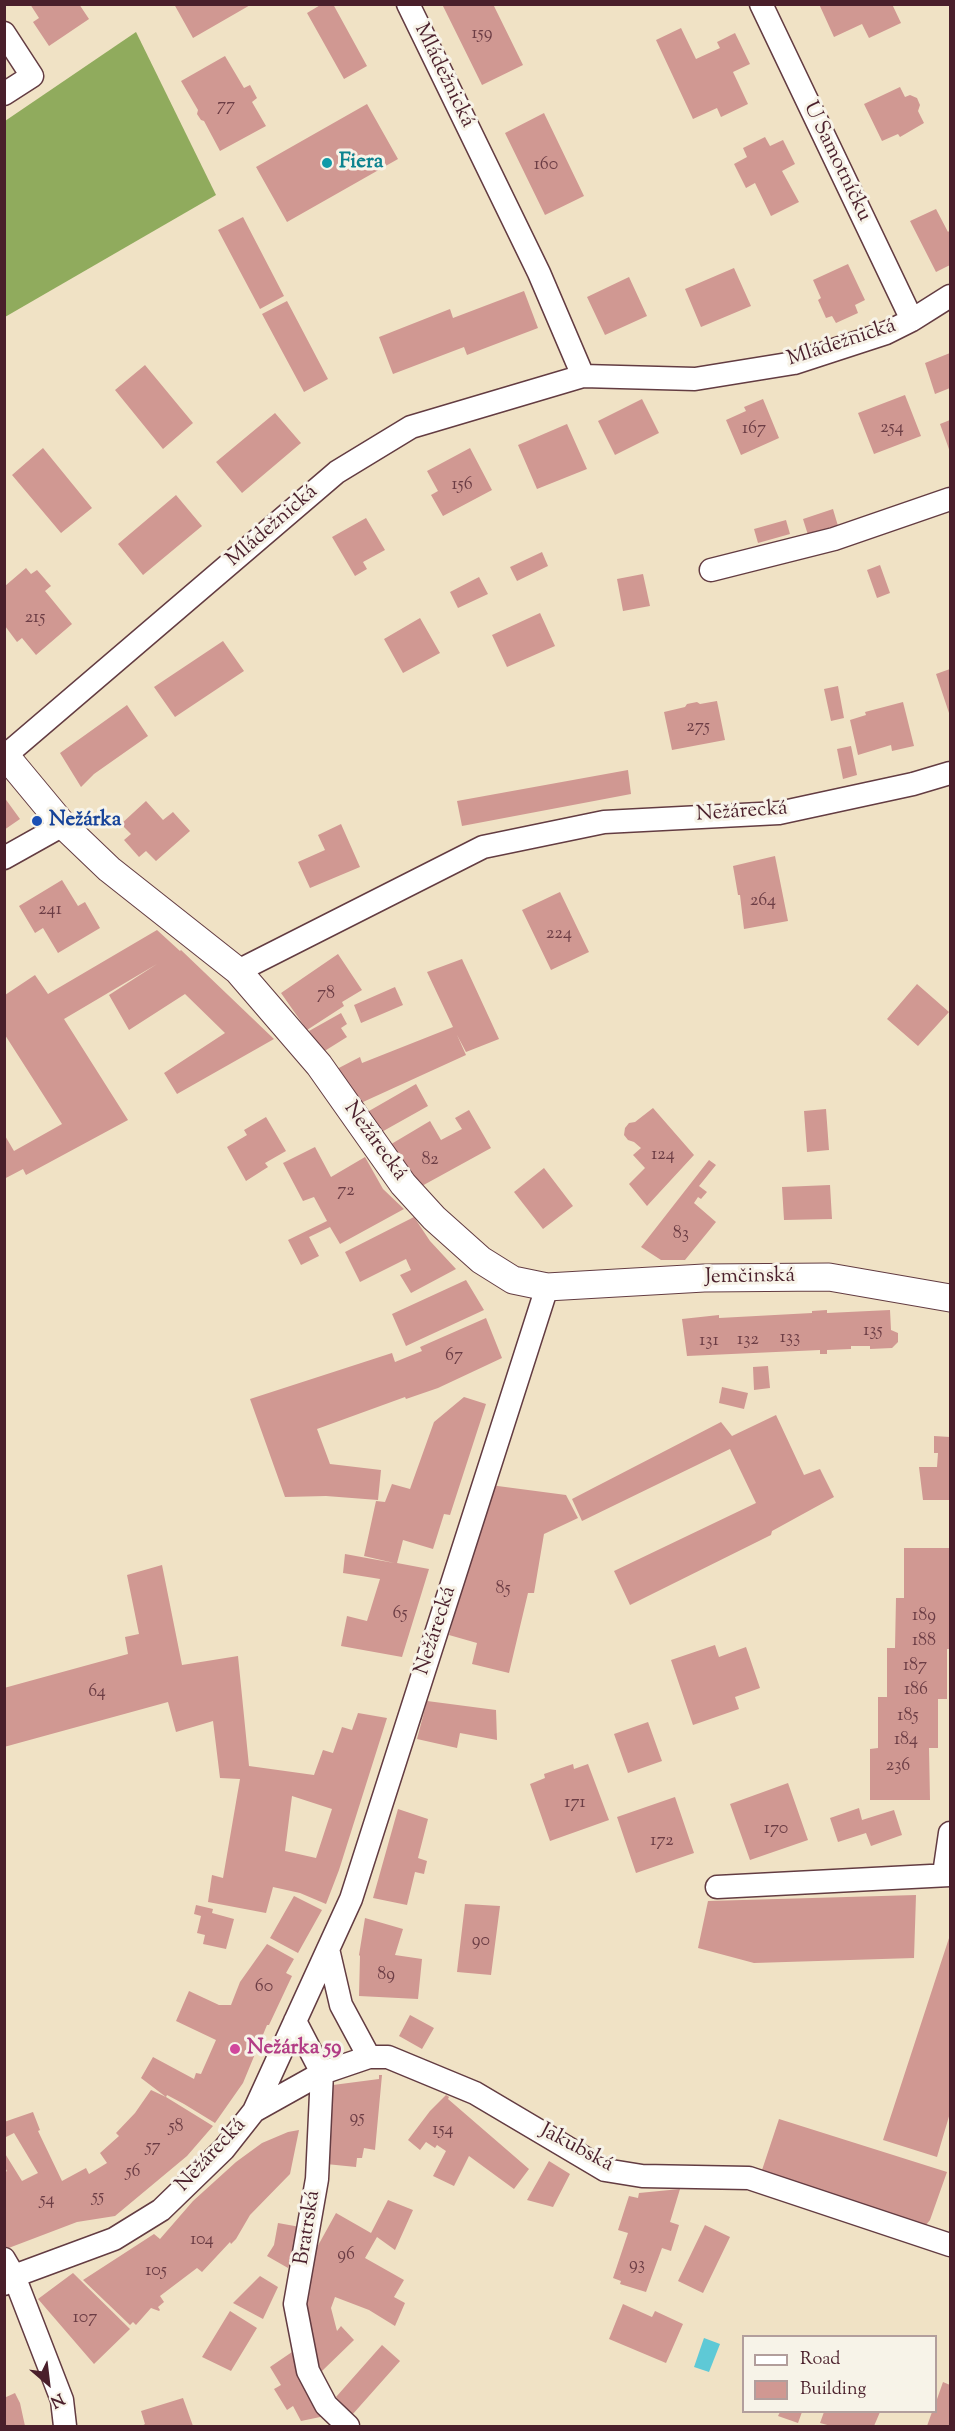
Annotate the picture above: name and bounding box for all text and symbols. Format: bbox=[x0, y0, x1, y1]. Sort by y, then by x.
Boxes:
street label: Mládežnická bbox=[407, 20, 479, 132]
house number: 159 bbox=[471, 24, 493, 46]
house number: 77 bbox=[217, 96, 235, 118]
street label: U Samotníčku bbox=[796, 98, 876, 226]
place label: Fiera bbox=[339, 150, 384, 176]
house number: 160 bbox=[534, 155, 558, 177]
marker: Fiera bbox=[320, 156, 334, 170]
street label: Mládežnická bbox=[785, 315, 899, 373]
house number: 254 bbox=[880, 418, 904, 440]
house number: 167 bbox=[742, 419, 766, 441]
house number: 156 bbox=[451, 475, 473, 497]
street label: Mládežnická bbox=[222, 481, 324, 573]
house number: 215 bbox=[25, 608, 45, 630]
house number: 275 bbox=[686, 717, 710, 739]
street label: Nežárecká bbox=[695, 797, 789, 829]
place label: Nežárka bbox=[49, 808, 121, 834]
marker: Nežárka bbox=[30, 814, 44, 828]
house number: 264 bbox=[750, 891, 776, 913]
house number: 241 bbox=[38, 900, 62, 922]
house number: 224 bbox=[546, 924, 572, 946]
house number: 78 bbox=[317, 984, 335, 1006]
street label: Nežárecká bbox=[337, 1097, 411, 1187]
house number: 124 bbox=[651, 1145, 675, 1167]
house number: 82 bbox=[421, 1150, 439, 1172]
house number: 72 bbox=[337, 1181, 355, 1203]
house number: 83 bbox=[673, 1224, 689, 1246]
street label: Jemčinská bbox=[705, 1265, 795, 1291]
house number: 135 bbox=[863, 1321, 883, 1343]
house number: 133 bbox=[780, 1328, 800, 1350]
house number: 132 bbox=[737, 1330, 759, 1352]
house number: 131 bbox=[699, 1331, 719, 1353]
house number: 67 bbox=[445, 1346, 463, 1368]
house number: 85 bbox=[495, 1579, 511, 1601]
street label: Nežárecká bbox=[411, 1583, 463, 1679]
house number: 65 bbox=[392, 1604, 408, 1626]
house number: 189 bbox=[912, 1606, 936, 1628]
house number: 188 bbox=[912, 1631, 936, 1653]
house number: 187 bbox=[903, 1656, 927, 1678]
house number: 186 bbox=[904, 1680, 928, 1702]
house number: 64 bbox=[88, 1682, 106, 1704]
house number: 185 bbox=[897, 1706, 919, 1728]
house number: 184 bbox=[894, 1730, 918, 1752]
house number: 236 bbox=[886, 1756, 910, 1778]
house number: 171 bbox=[564, 1793, 586, 1815]
house number: 170 bbox=[764, 1819, 788, 1841]
house number: 172 bbox=[650, 1831, 674, 1853]
house number: 90 bbox=[472, 1931, 490, 1953]
house number: 89 bbox=[377, 1965, 395, 1987]
house number: 60 bbox=[255, 1977, 273, 1999]
place label: Nežárka 59 bbox=[247, 2036, 341, 2062]
marker: Nežárka 59 bbox=[228, 2042, 242, 2056]
house number: 95 bbox=[349, 2108, 365, 2130]
street label: Nežárecká bbox=[171, 2114, 253, 2198]
house number: 58 bbox=[168, 2117, 184, 2139]
street label: Jakubská bbox=[535, 2119, 617, 2179]
house number: 154 bbox=[432, 2120, 454, 2142]
house number: 57 bbox=[145, 2137, 161, 2159]
house number: 56 bbox=[125, 2162, 141, 2184]
house number: 55 bbox=[92, 2187, 104, 2209]
street label: Bratrská bbox=[291, 2189, 327, 2267]
house number: 54 bbox=[39, 2190, 55, 2212]
house number: 104 bbox=[190, 2230, 214, 2252]
house number: 96 bbox=[337, 2245, 355, 2267]
house number: 93 bbox=[629, 2255, 645, 2277]
house number: 105 bbox=[145, 2261, 167, 2283]
house number: 107 bbox=[73, 2308, 97, 2330]
legend bbox=[742, 2335, 937, 2413]
text: Road bbox=[800, 2347, 840, 2373]
north arrow bbox=[18, 2353, 78, 2413]
text: Building bbox=[800, 2377, 866, 2403]
text: N bbox=[46, 2386, 68, 2412]

